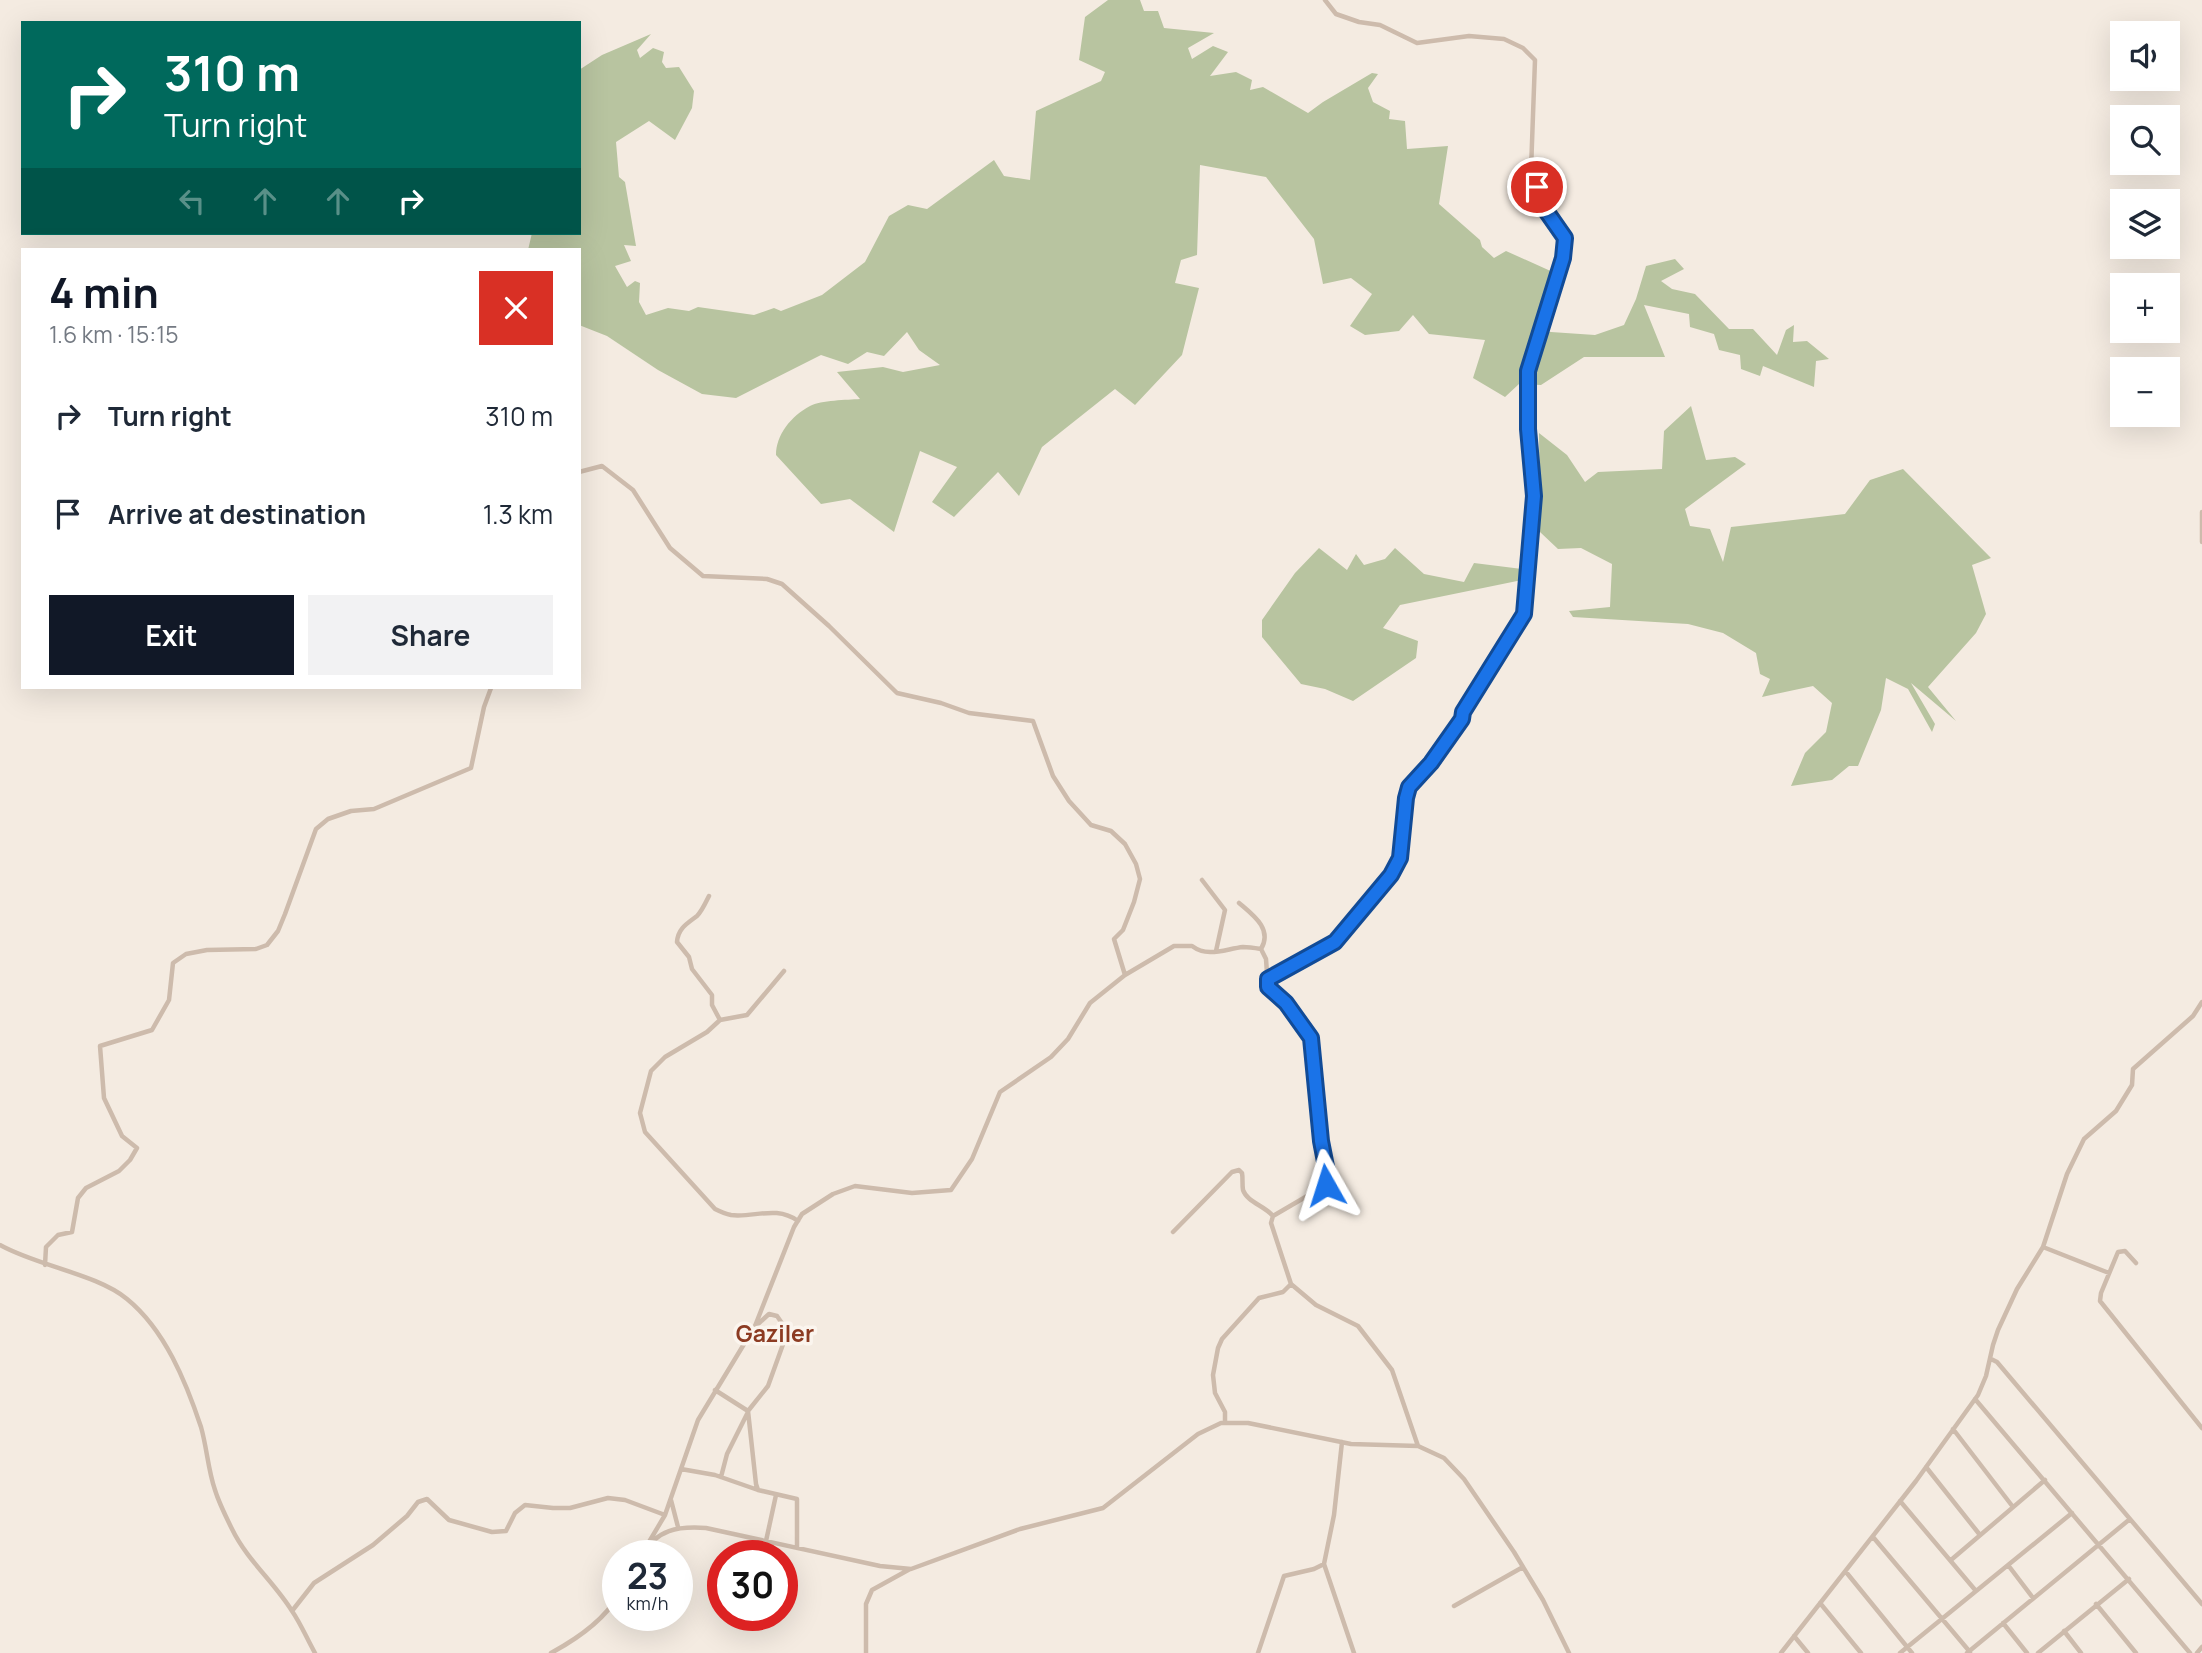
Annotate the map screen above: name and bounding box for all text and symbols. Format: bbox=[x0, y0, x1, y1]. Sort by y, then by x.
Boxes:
map controls bbox=[2110, 21, 2180, 427]
button: sound bbox=[2110, 21, 2180, 91]
text: 310 m bbox=[164, 39, 300, 106]
icon: right bbox=[49, 49, 140, 140]
text: Turn right bbox=[164, 103, 307, 147]
button: search bbox=[2110, 105, 2180, 175]
pin bbox=[1507, 157, 1567, 217]
icon: arrive bbox=[1518, 168, 1556, 206]
icon: left bbox=[173, 182, 211, 220]
icon: ahead bbox=[246, 182, 284, 220]
icon: ahead bbox=[319, 182, 357, 220]
icon: right bbox=[392, 182, 430, 220]
button: layers bbox=[2110, 189, 2180, 259]
text: 4 min bbox=[49, 263, 159, 321]
button: close bbox=[479, 271, 553, 345]
button: + bbox=[2110, 273, 2180, 343]
text: 1.6 km · 15:15 bbox=[49, 318, 178, 350]
button: − bbox=[2110, 357, 2180, 427]
icon: right bbox=[49, 397, 87, 435]
text: Turn right bbox=[108, 398, 232, 434]
text: 310 m bbox=[485, 398, 553, 434]
icon: arrive bbox=[49, 495, 87, 533]
text: Arrive at destination bbox=[108, 496, 366, 532]
text: 1.3 km bbox=[483, 496, 553, 532]
button: Exit bbox=[49, 595, 294, 675]
button: Share bbox=[308, 595, 553, 675]
position arrow bbox=[1289, 1148, 1363, 1222]
district label: Gaziler bbox=[736, 1317, 814, 1349]
speed limit sign: 30 bbox=[707, 1540, 798, 1631]
text: 23 bbox=[627, 1552, 668, 1600]
text: km/h bbox=[627, 1591, 668, 1615]

